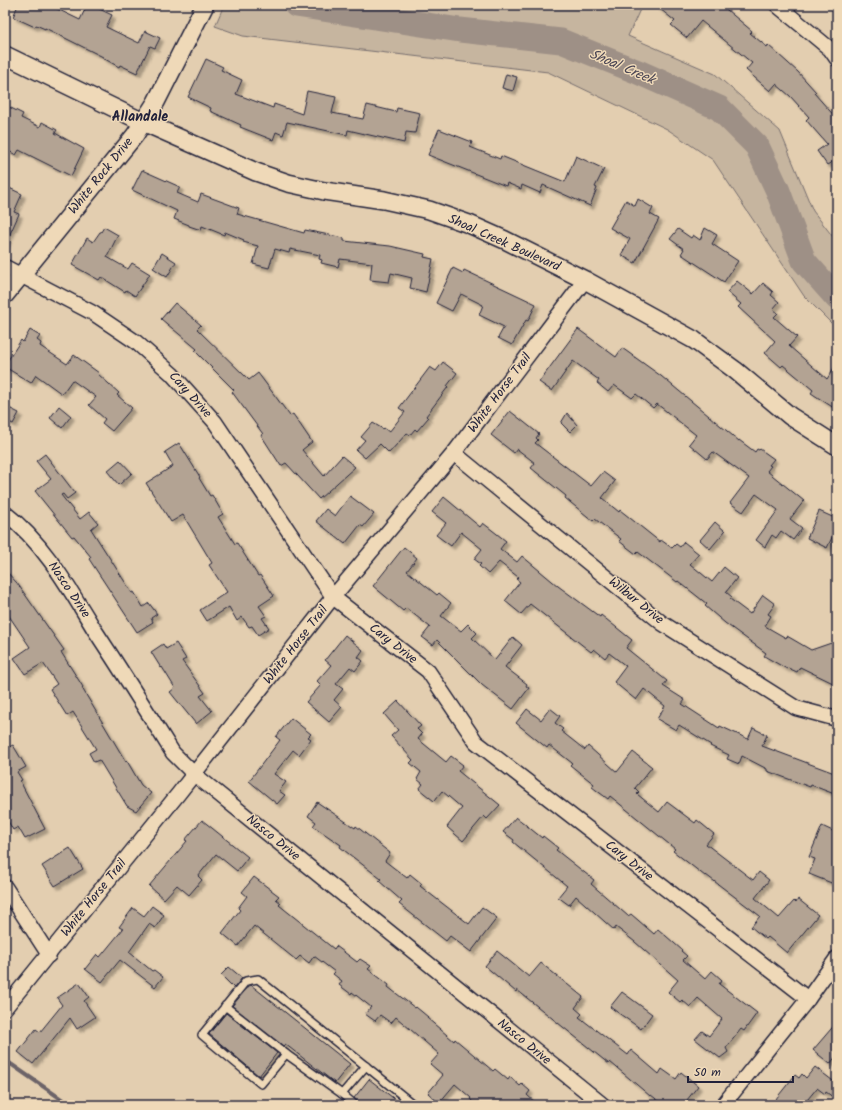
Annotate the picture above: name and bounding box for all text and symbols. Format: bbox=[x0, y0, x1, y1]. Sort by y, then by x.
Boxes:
water label: Shoal Creek bbox=[586, 43, 660, 92]
district label: Allandale bbox=[112, 106, 168, 128]
street label: White Rock Drive bbox=[63, 133, 139, 219]
street label: Shoal Creek Boulevard bbox=[444, 209, 564, 277]
street label: White Horse Trail bbox=[463, 349, 537, 437]
street label: Cary Drive bbox=[163, 367, 217, 423]
street label: Nasco Drive bbox=[42, 557, 96, 623]
street label: Wilbur Drive bbox=[604, 572, 668, 630]
street label: White Horse Trail bbox=[258, 601, 334, 689]
street label: Cary Drive bbox=[364, 618, 422, 670]
street label: Nasco Drive bbox=[241, 810, 305, 867]
street label: Cary Drive bbox=[600, 835, 658, 887]
street label: White Horse Trail bbox=[56, 854, 132, 942]
street label: Nasco Drive bbox=[492, 1014, 556, 1071]
scale bar bbox=[688, 1058, 793, 1084]
text: 50 m bbox=[694, 1063, 721, 1082]

